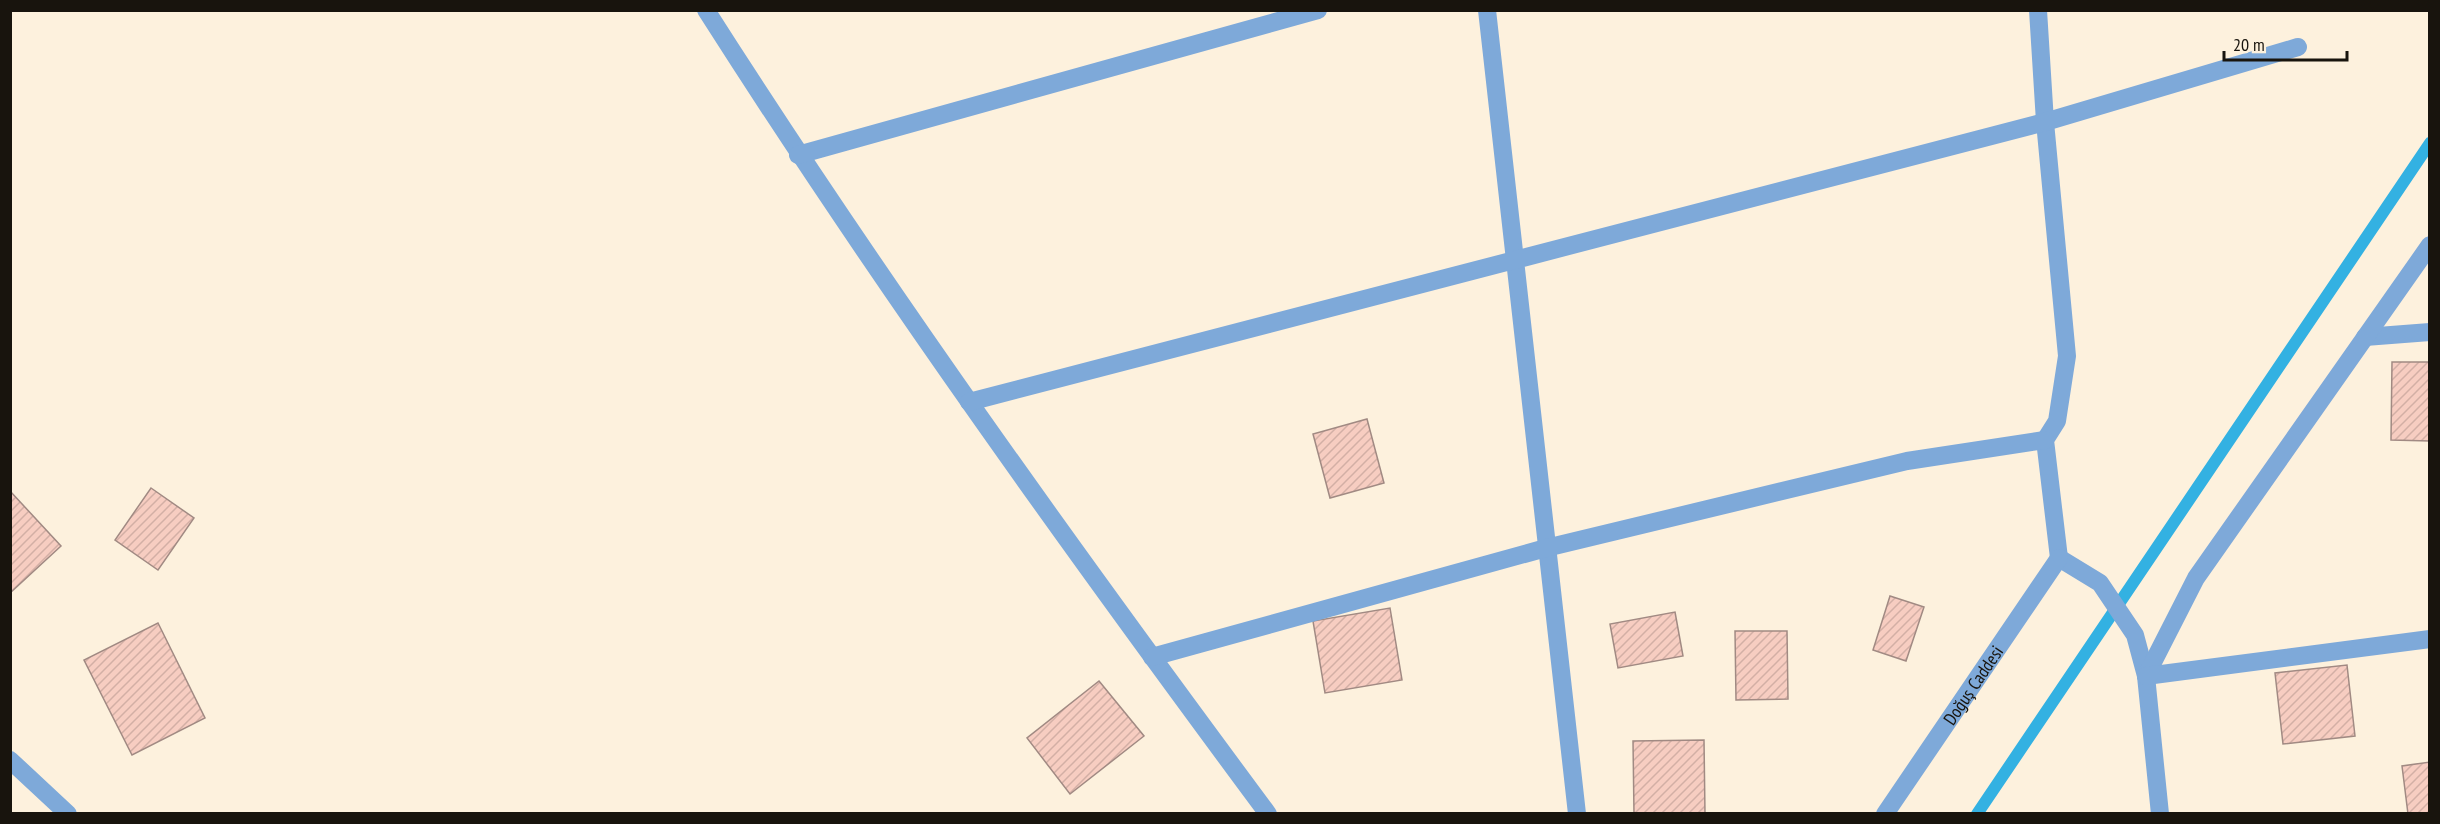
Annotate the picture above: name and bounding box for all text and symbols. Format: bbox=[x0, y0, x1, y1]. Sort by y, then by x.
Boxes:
scale bar bbox=[2224, 24, 2347, 62]
text: 20 m bbox=[2233, 33, 2265, 56]
street label: Doğuş Caddesi bbox=[1938, 641, 2008, 729]

